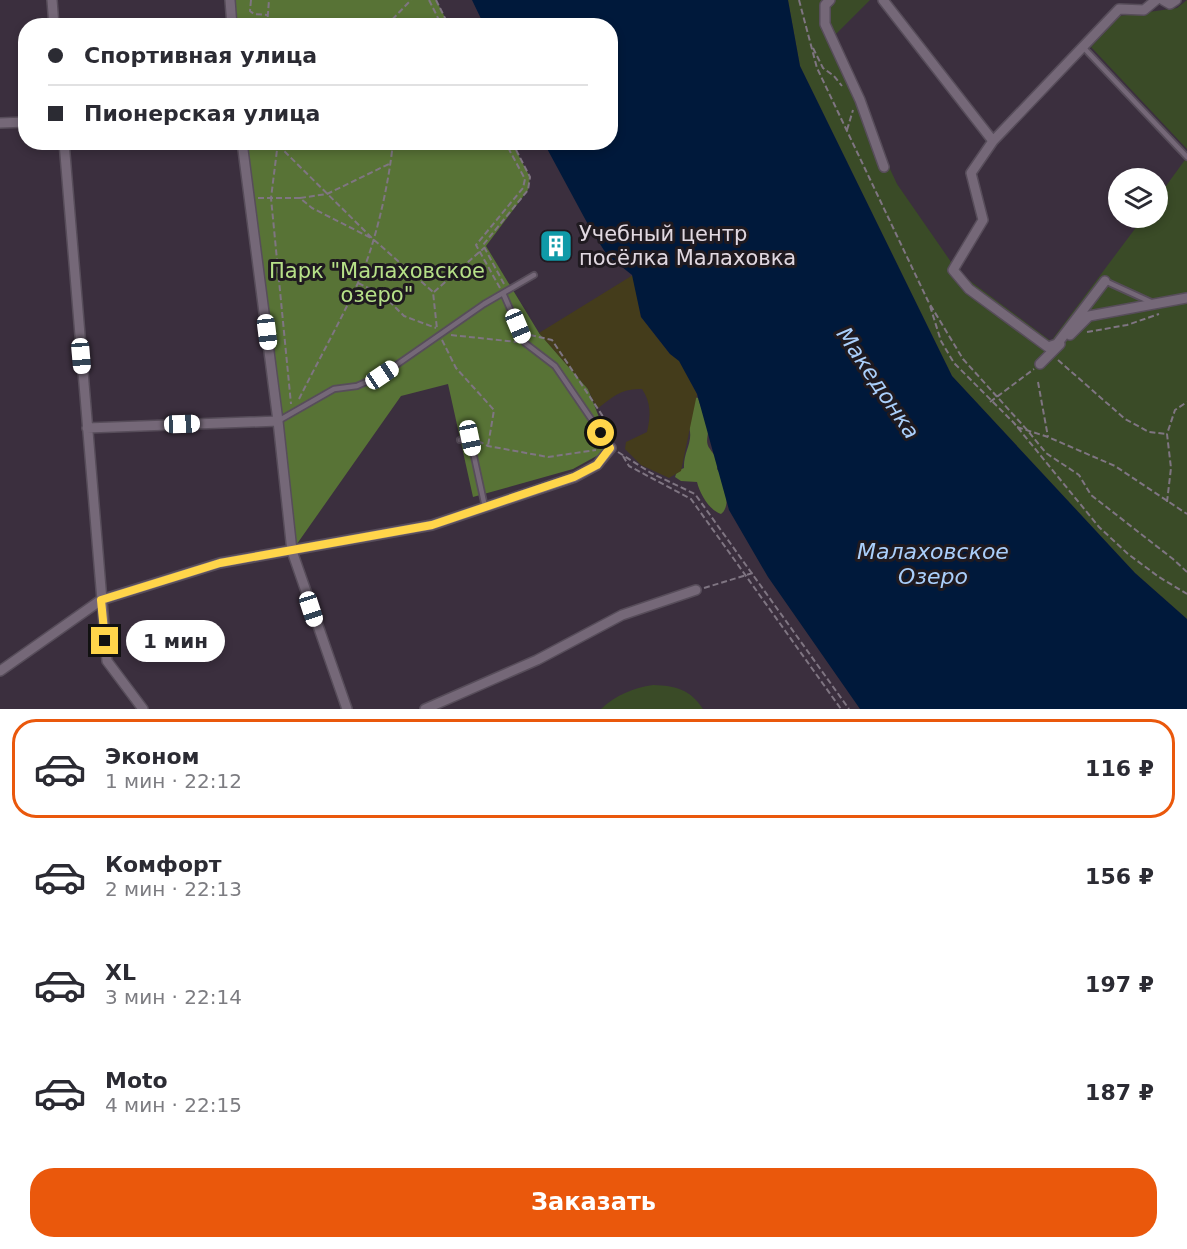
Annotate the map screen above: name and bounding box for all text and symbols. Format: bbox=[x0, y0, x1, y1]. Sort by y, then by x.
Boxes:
text: Спортивная улица bbox=[84, 43, 317, 68]
text: Пионерская улица bbox=[84, 101, 320, 126]
map controls bbox=[1108, 168, 1168, 228]
button: layers bbox=[1108, 168, 1168, 228]
place label: Учебный центр посёлка Малаховка bbox=[579, 222, 796, 270]
building icon: Учебный центр посёлка Малаховка bbox=[538, 228, 574, 264]
park label: Парк "Малаховское озеро" bbox=[269, 259, 485, 307]
car bbox=[503, 306, 533, 346]
car bbox=[256, 313, 278, 351]
water label: Македонка bbox=[832, 322, 924, 444]
car bbox=[70, 337, 92, 375]
car bbox=[362, 357, 402, 393]
car bbox=[164, 414, 200, 434]
car bbox=[457, 419, 483, 457]
route start bbox=[587, 419, 614, 446]
water label: Малаховское Озеро bbox=[857, 539, 1009, 589]
car bbox=[297, 589, 325, 629]
callout: 1 мин bbox=[126, 620, 225, 662]
route end bbox=[91, 627, 118, 654]
text: 1 мин bbox=[143, 629, 208, 653]
icon: car bbox=[33, 742, 87, 796]
text: Эконом bbox=[105, 744, 200, 769]
text: 116 ₽ bbox=[1085, 756, 1154, 781]
text: 1 мин · 22:12 bbox=[105, 769, 242, 793]
icon: car bbox=[33, 850, 87, 904]
text: Комфорт bbox=[105, 852, 222, 877]
text: 156 ₽ bbox=[1085, 864, 1154, 889]
text: 2 мин · 22:13 bbox=[105, 877, 242, 901]
icon: car bbox=[33, 958, 87, 1012]
text: XL bbox=[105, 960, 136, 985]
text: 197 ₽ bbox=[1085, 972, 1154, 997]
text: 3 мин · 22:14 bbox=[105, 985, 242, 1009]
icon: car bbox=[33, 1066, 87, 1120]
text: Moto bbox=[105, 1068, 168, 1093]
text: 187 ₽ bbox=[1085, 1080, 1154, 1105]
text: 4 мин · 22:15 bbox=[105, 1093, 242, 1117]
button: Заказать bbox=[30, 1168, 1157, 1237]

